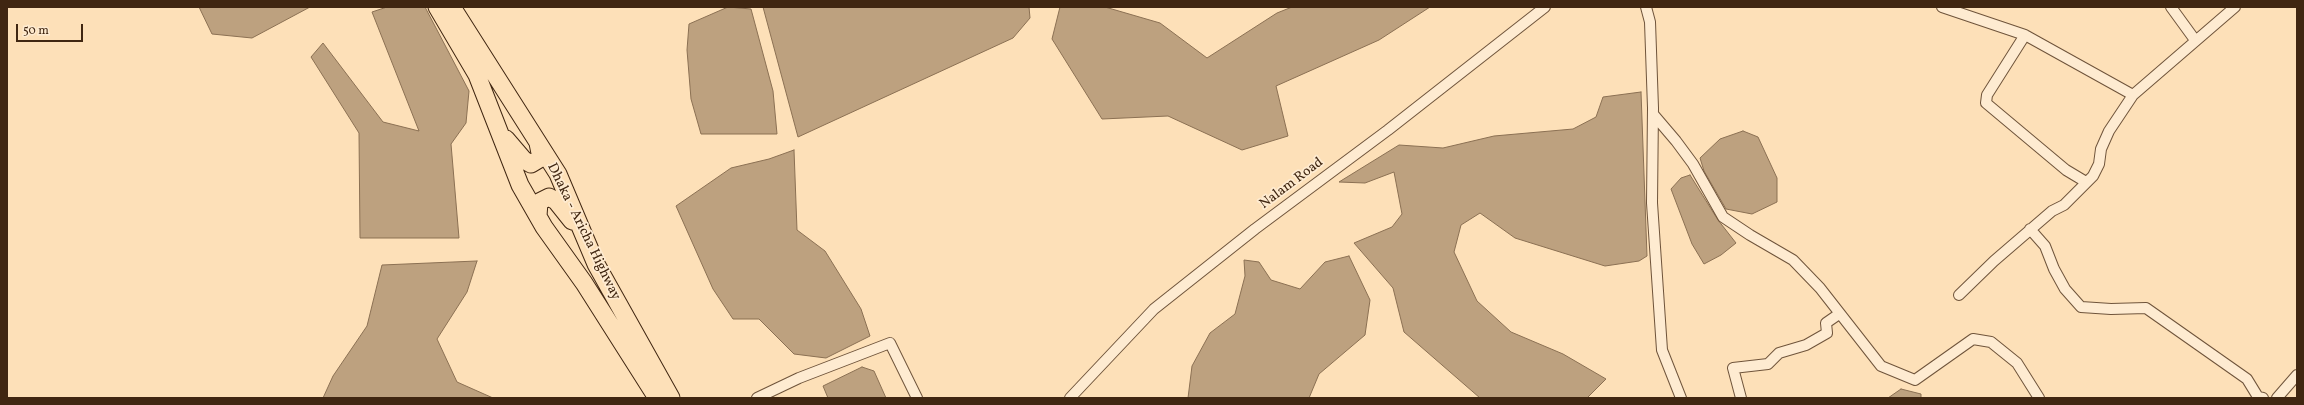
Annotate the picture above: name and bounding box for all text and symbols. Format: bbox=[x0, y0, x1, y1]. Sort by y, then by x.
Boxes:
scale bar bbox=[18, 16, 85, 42]
text: 50 m bbox=[23, 23, 49, 39]
street label: Nalam Road bbox=[1257, 155, 1327, 213]
street label: Dhaka - Aricha Highway bbox=[543, 161, 623, 303]

